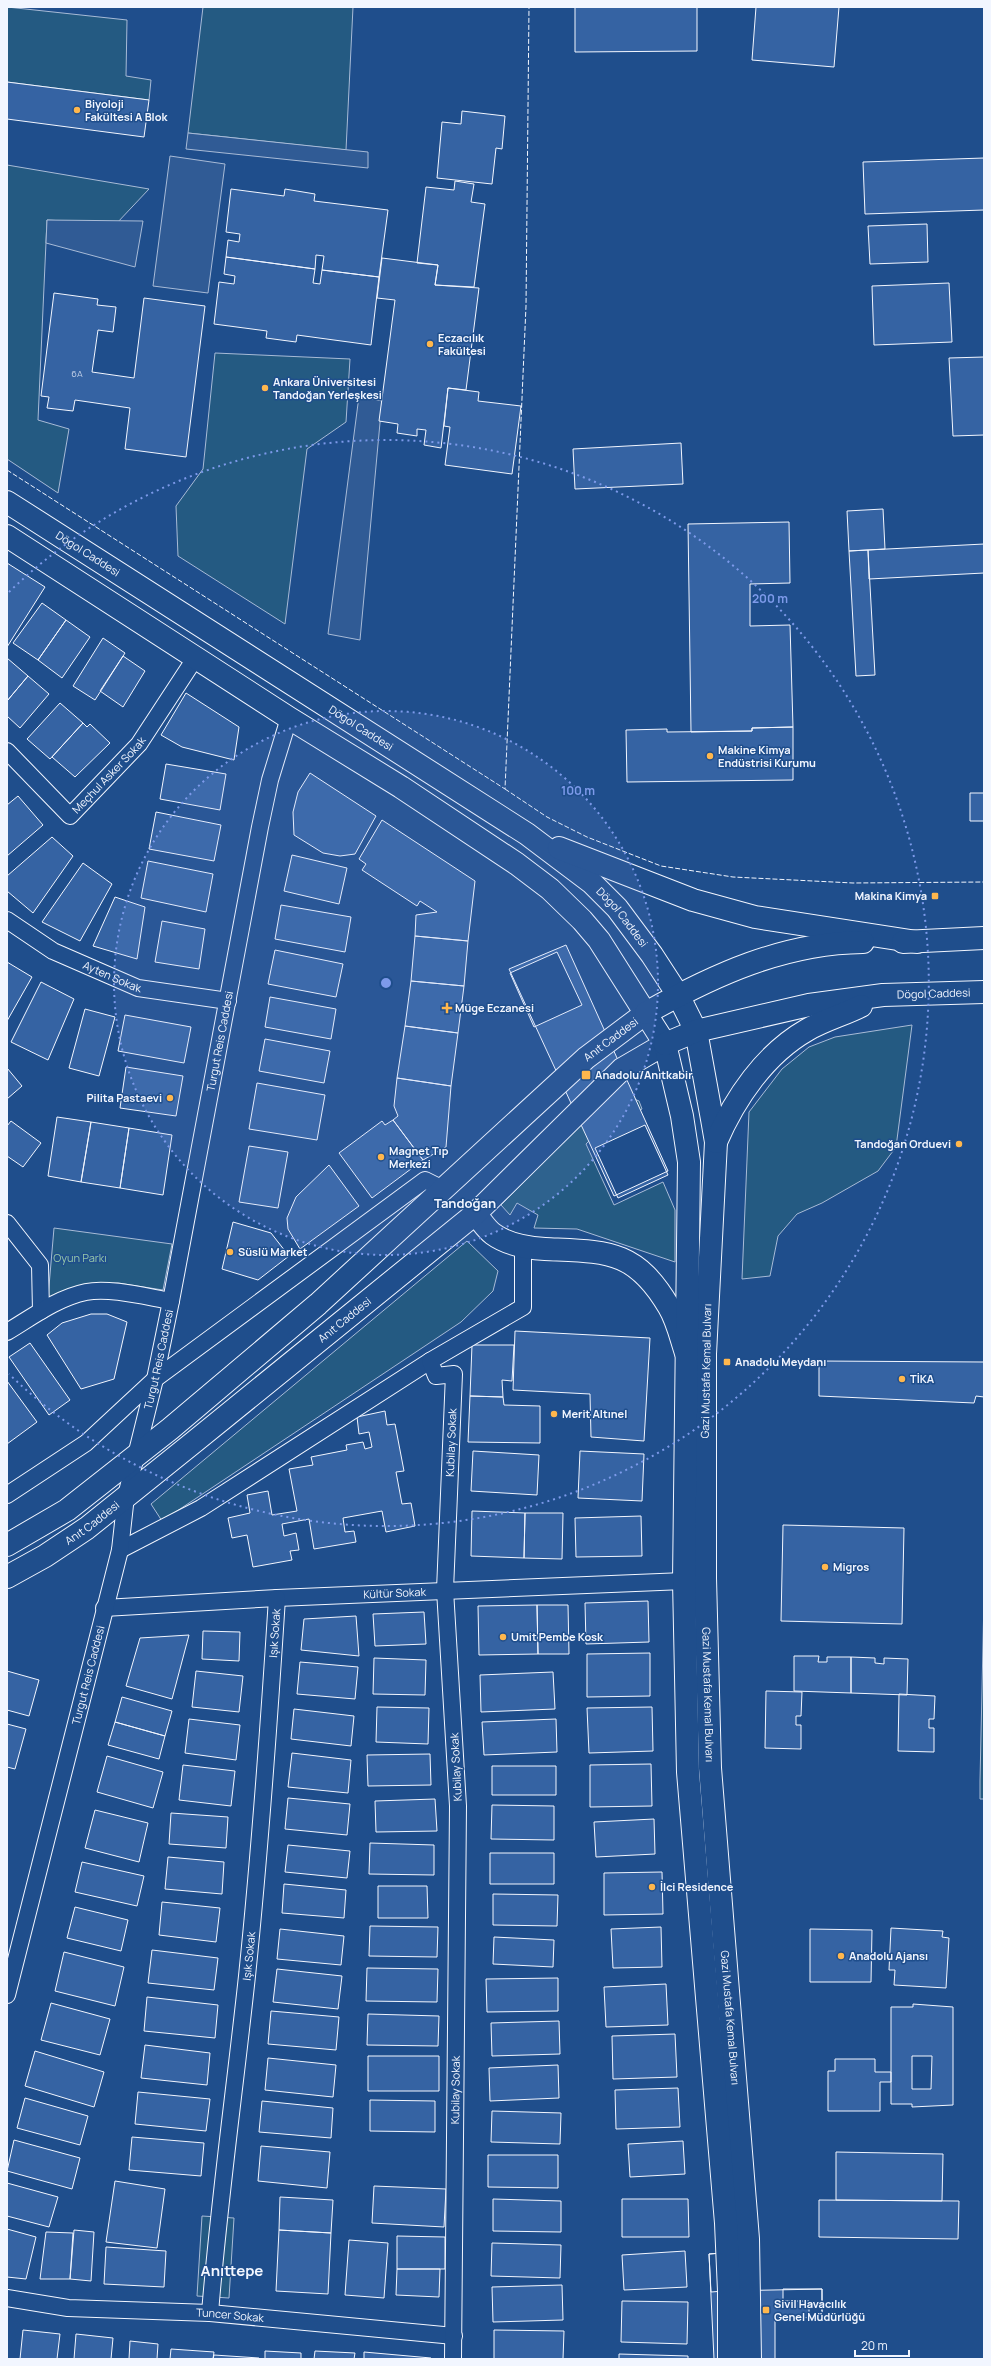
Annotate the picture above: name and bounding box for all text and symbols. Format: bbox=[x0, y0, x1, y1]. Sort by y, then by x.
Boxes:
place label: Biyoloji Fakültesi A Blok bbox=[85, 96, 168, 124]
marker: Biyoloji Fakültesi A Blok bbox=[72, 105, 82, 115]
place label: Eczacılık Fakültesi bbox=[438, 330, 486, 358]
marker: Eczacılık Fakültesi bbox=[425, 339, 435, 349]
house number: 6A bbox=[71, 367, 83, 380]
place label: Ankara Üniversitesi Tandoğan Yerleşkesi bbox=[273, 374, 382, 402]
marker: Ankara Üniversitesi Tandoğan Yerleşkesi bbox=[260, 383, 270, 393]
street label: Dögol Caddesi bbox=[53, 527, 123, 579]
text: 200 m bbox=[752, 590, 788, 607]
street label: Dögol Caddesi bbox=[326, 701, 396, 754]
street label: Meçhul Asker Sokak bbox=[68, 733, 149, 816]
place label: Makine Kimya Endüstrisi Kurumu bbox=[718, 742, 816, 770]
marker: Makine Kimya Endüstrisi Kurumu bbox=[705, 751, 715, 761]
text: 100 m bbox=[561, 782, 595, 799]
street label: Dögol Caddesi bbox=[593, 884, 652, 950]
place label: Makina Kimya bbox=[855, 888, 927, 903]
marker: Makina Kimya bbox=[930, 891, 940, 901]
street label: Ayten Sokak bbox=[81, 957, 143, 995]
centre of rings bbox=[379, 976, 393, 990]
street label: Dögol Caddesi bbox=[897, 984, 971, 1002]
street label: Turgut Reis Caddesi bbox=[203, 990, 236, 1092]
place label: Müge Eczanesi bbox=[455, 1000, 534, 1015]
marker: Müge Eczanesi bbox=[442, 1003, 452, 1013]
street label: Anıt Caddesi bbox=[580, 1014, 641, 1064]
place label: Anadolu/Anıtkabir bbox=[595, 1067, 693, 1082]
marker: Anadolu/Anıtkabir bbox=[580, 1069, 592, 1081]
place label: Pilita Pastaevi bbox=[87, 1090, 162, 1105]
marker: Pilita Pastaevi bbox=[165, 1093, 175, 1103]
place label: Tandoğan Orduevi bbox=[854, 1136, 951, 1151]
marker: Tandoğan Orduevi bbox=[954, 1139, 964, 1149]
place label: Magnet Tıp Merkezi bbox=[389, 1143, 449, 1171]
marker: Magnet Tıp Merkezi bbox=[376, 1152, 386, 1162]
district label: Tandoğan bbox=[434, 1194, 496, 1212]
place label: Süslü Market bbox=[238, 1244, 308, 1259]
marker: Süslü Market bbox=[225, 1247, 235, 1257]
park label: Oyun Parkı bbox=[53, 1250, 107, 1265]
street label: Anıt Caddesi bbox=[314, 1293, 374, 1346]
street label: Gazi Mustafa Kemal Bulvarı bbox=[697, 1303, 714, 1439]
street label: Turgut Reis Caddesi bbox=[140, 1308, 176, 1411]
place label: Anadolu Meydanı bbox=[735, 1354, 826, 1369]
marker: Anadolu Meydanı bbox=[722, 1357, 732, 1367]
place label: TİKA bbox=[910, 1371, 935, 1386]
marker: TİKA bbox=[897, 1374, 907, 1384]
place label: Merit Altınel bbox=[562, 1406, 627, 1421]
street label: Kubilay Sokak bbox=[442, 1407, 460, 1477]
marker: Merit Altınel bbox=[549, 1409, 559, 1419]
street label: Anıt Caddesi bbox=[62, 1497, 122, 1548]
place label: Migros bbox=[833, 1559, 869, 1574]
marker: Migros bbox=[820, 1562, 830, 1572]
street label: Kültür Sokak bbox=[363, 1584, 427, 1601]
street label: Işık Sokak bbox=[265, 1608, 283, 1658]
street label: Turgut Reis Caddesi bbox=[68, 1624, 108, 1726]
street label: Gazi Mustafa Kemal Bulvarı bbox=[699, 1627, 718, 1762]
place label: Umit Pembe Kosk bbox=[511, 1629, 604, 1644]
marker: Umit Pembe Kosk bbox=[498, 1632, 508, 1642]
street label: Kubilay Sokak bbox=[446, 1732, 465, 1802]
place label: İlci Residence bbox=[660, 1879, 734, 1894]
marker: İlci Residence bbox=[647, 1882, 657, 1892]
street label: Işık Sokak bbox=[239, 1930, 258, 1981]
place label: Anadolu Ajansı bbox=[849, 1948, 928, 1963]
street label: Gazi Mustafa Kemal Bulvarı bbox=[718, 1950, 744, 2086]
marker: Anadolu Ajansı bbox=[836, 1951, 846, 1961]
street label: Kubilay Sokak bbox=[447, 2055, 463, 2124]
district label: Anıttepe bbox=[201, 2260, 263, 2281]
place label: Sivil Havacılık Genel Müdürlüğü bbox=[774, 2296, 865, 2324]
street label: Tuncer Sokak bbox=[196, 2305, 265, 2325]
marker: Sivil Havacılık Genel Müdürlüğü bbox=[761, 2305, 771, 2315]
scale bar bbox=[855, 2332, 909, 2358]
text: 20 m bbox=[861, 2337, 888, 2354]

